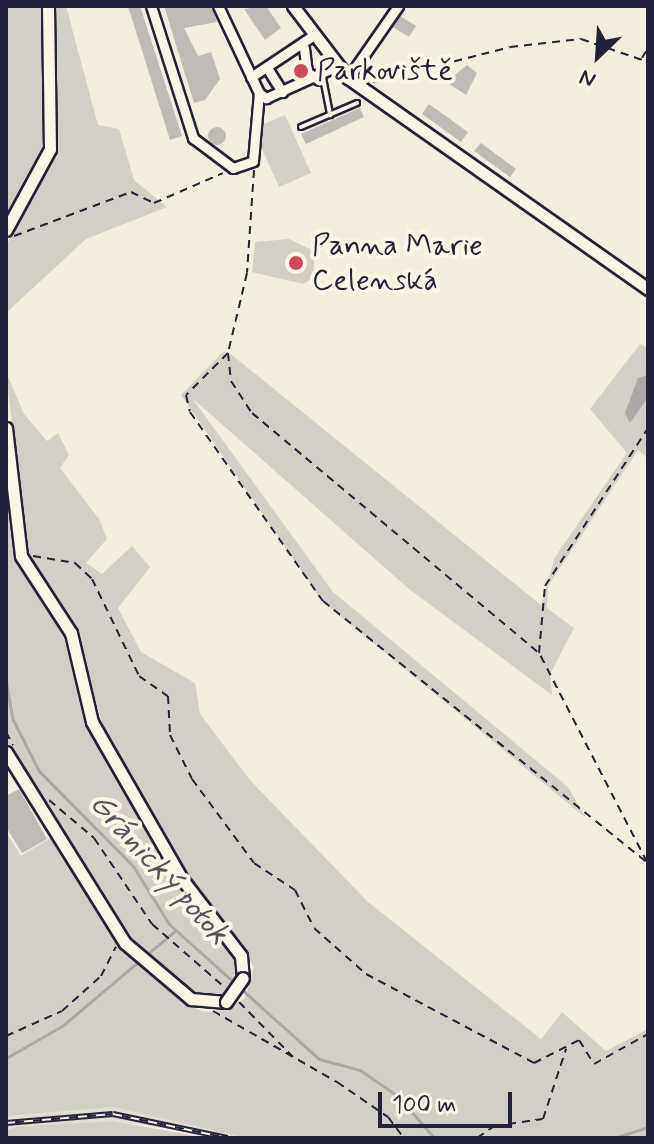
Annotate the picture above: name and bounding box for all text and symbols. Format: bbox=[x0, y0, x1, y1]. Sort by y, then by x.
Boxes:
north arrow bbox=[558, 16, 638, 96]
place label: Parkoviště bbox=[317, 53, 453, 89]
marker: Parkoviště bbox=[292, 62, 310, 80]
text: N bbox=[575, 62, 600, 94]
place label: Panna Marie Celenská bbox=[312, 228, 481, 298]
marker: Panna Marie Celenská bbox=[287, 254, 305, 272]
water label: Gránický potok bbox=[81, 785, 237, 953]
scale bar bbox=[382, 1076, 516, 1126]
text: 100 m bbox=[392, 1090, 456, 1121]

